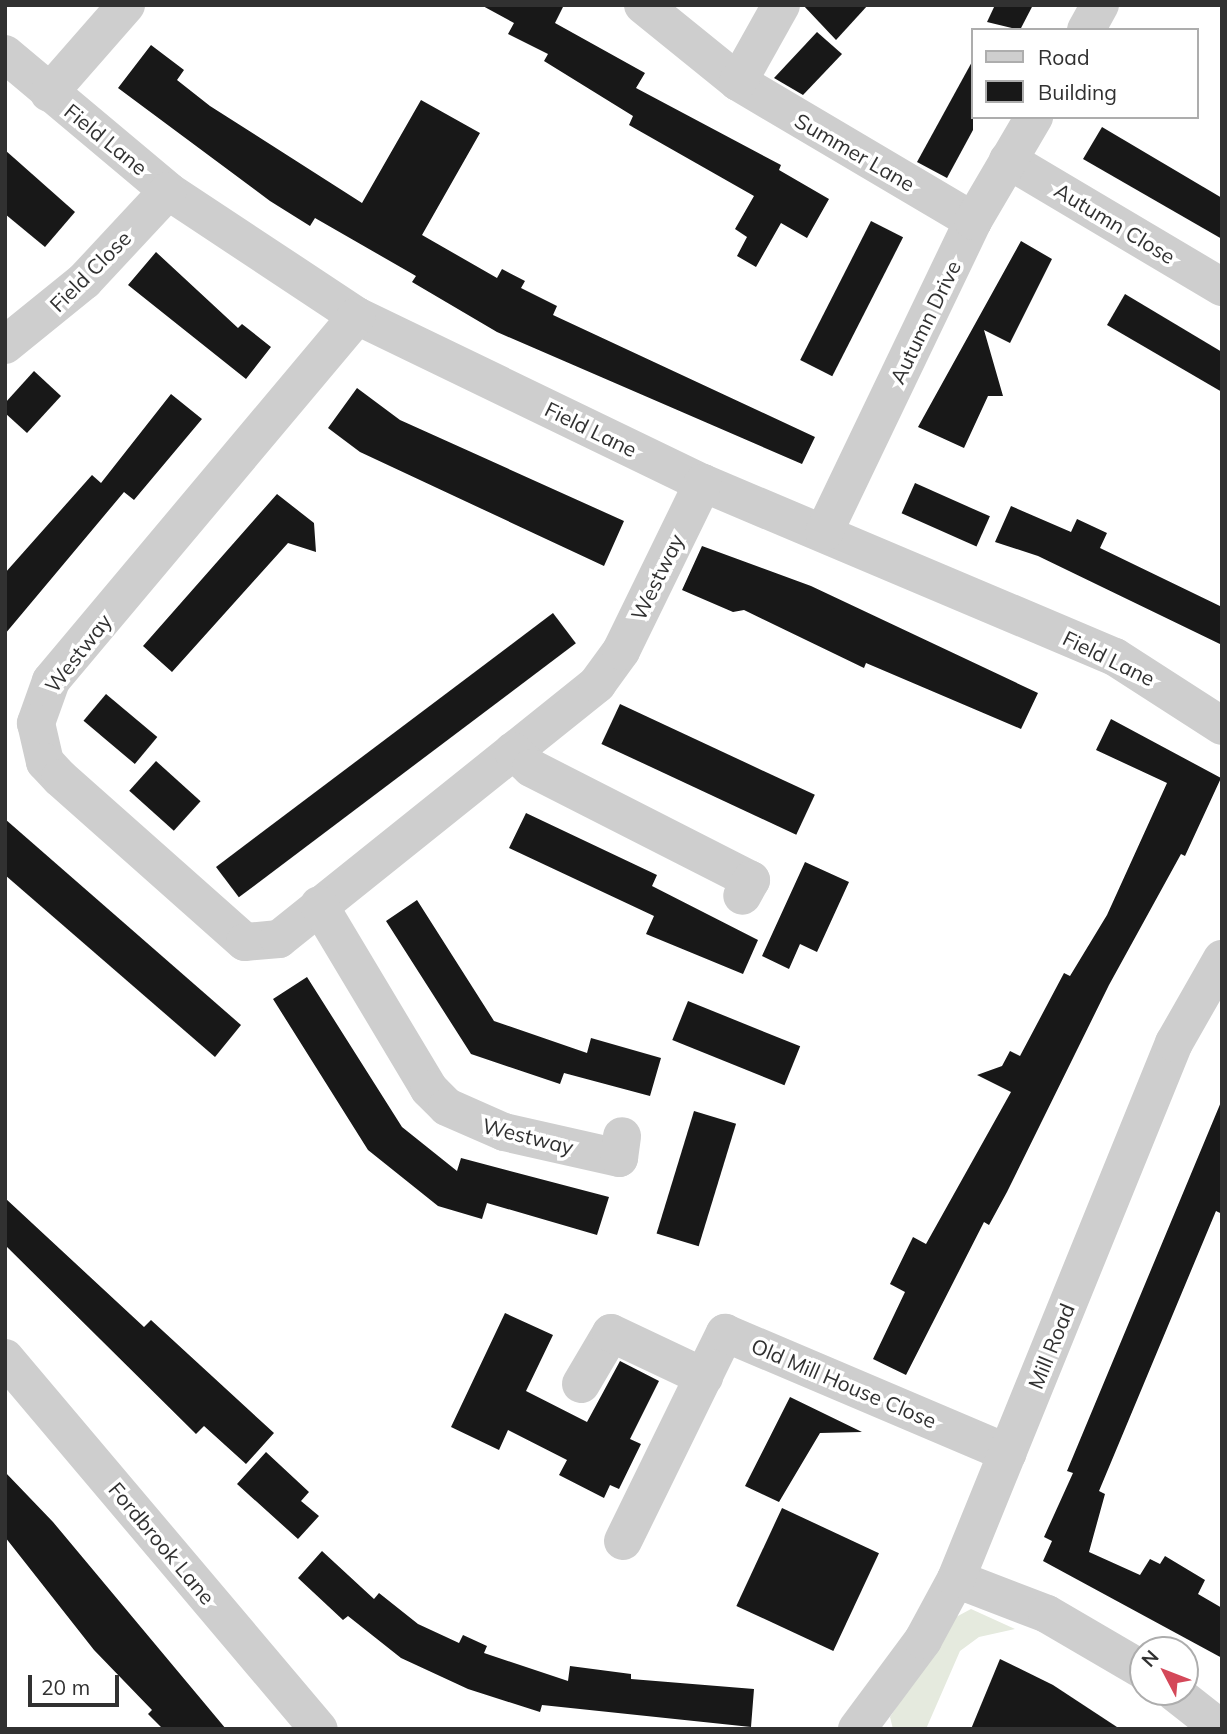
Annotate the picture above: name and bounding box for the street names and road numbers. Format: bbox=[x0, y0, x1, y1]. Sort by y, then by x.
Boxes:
street label: Field Lane bbox=[60, 98, 152, 180]
street label: Summer Lane bbox=[791, 107, 919, 197]
street label: Autumn Close bbox=[1050, 177, 1180, 269]
street label: Field Close bbox=[44, 225, 136, 317]
street label: Autumn Drive bbox=[884, 256, 966, 388]
street label: Field Lane bbox=[541, 396, 641, 462]
street label: Westway bbox=[625, 530, 689, 624]
street label: Westway bbox=[39, 609, 117, 697]
street label: Field Lane bbox=[1059, 625, 1159, 691]
street label: Westway bbox=[480, 1113, 576, 1159]
street label: Mill Road bbox=[1022, 1300, 1080, 1392]
street label: Old Mill House Close bbox=[748, 1333, 940, 1433]
street label: Fordbrook Lane bbox=[104, 1477, 220, 1609]

